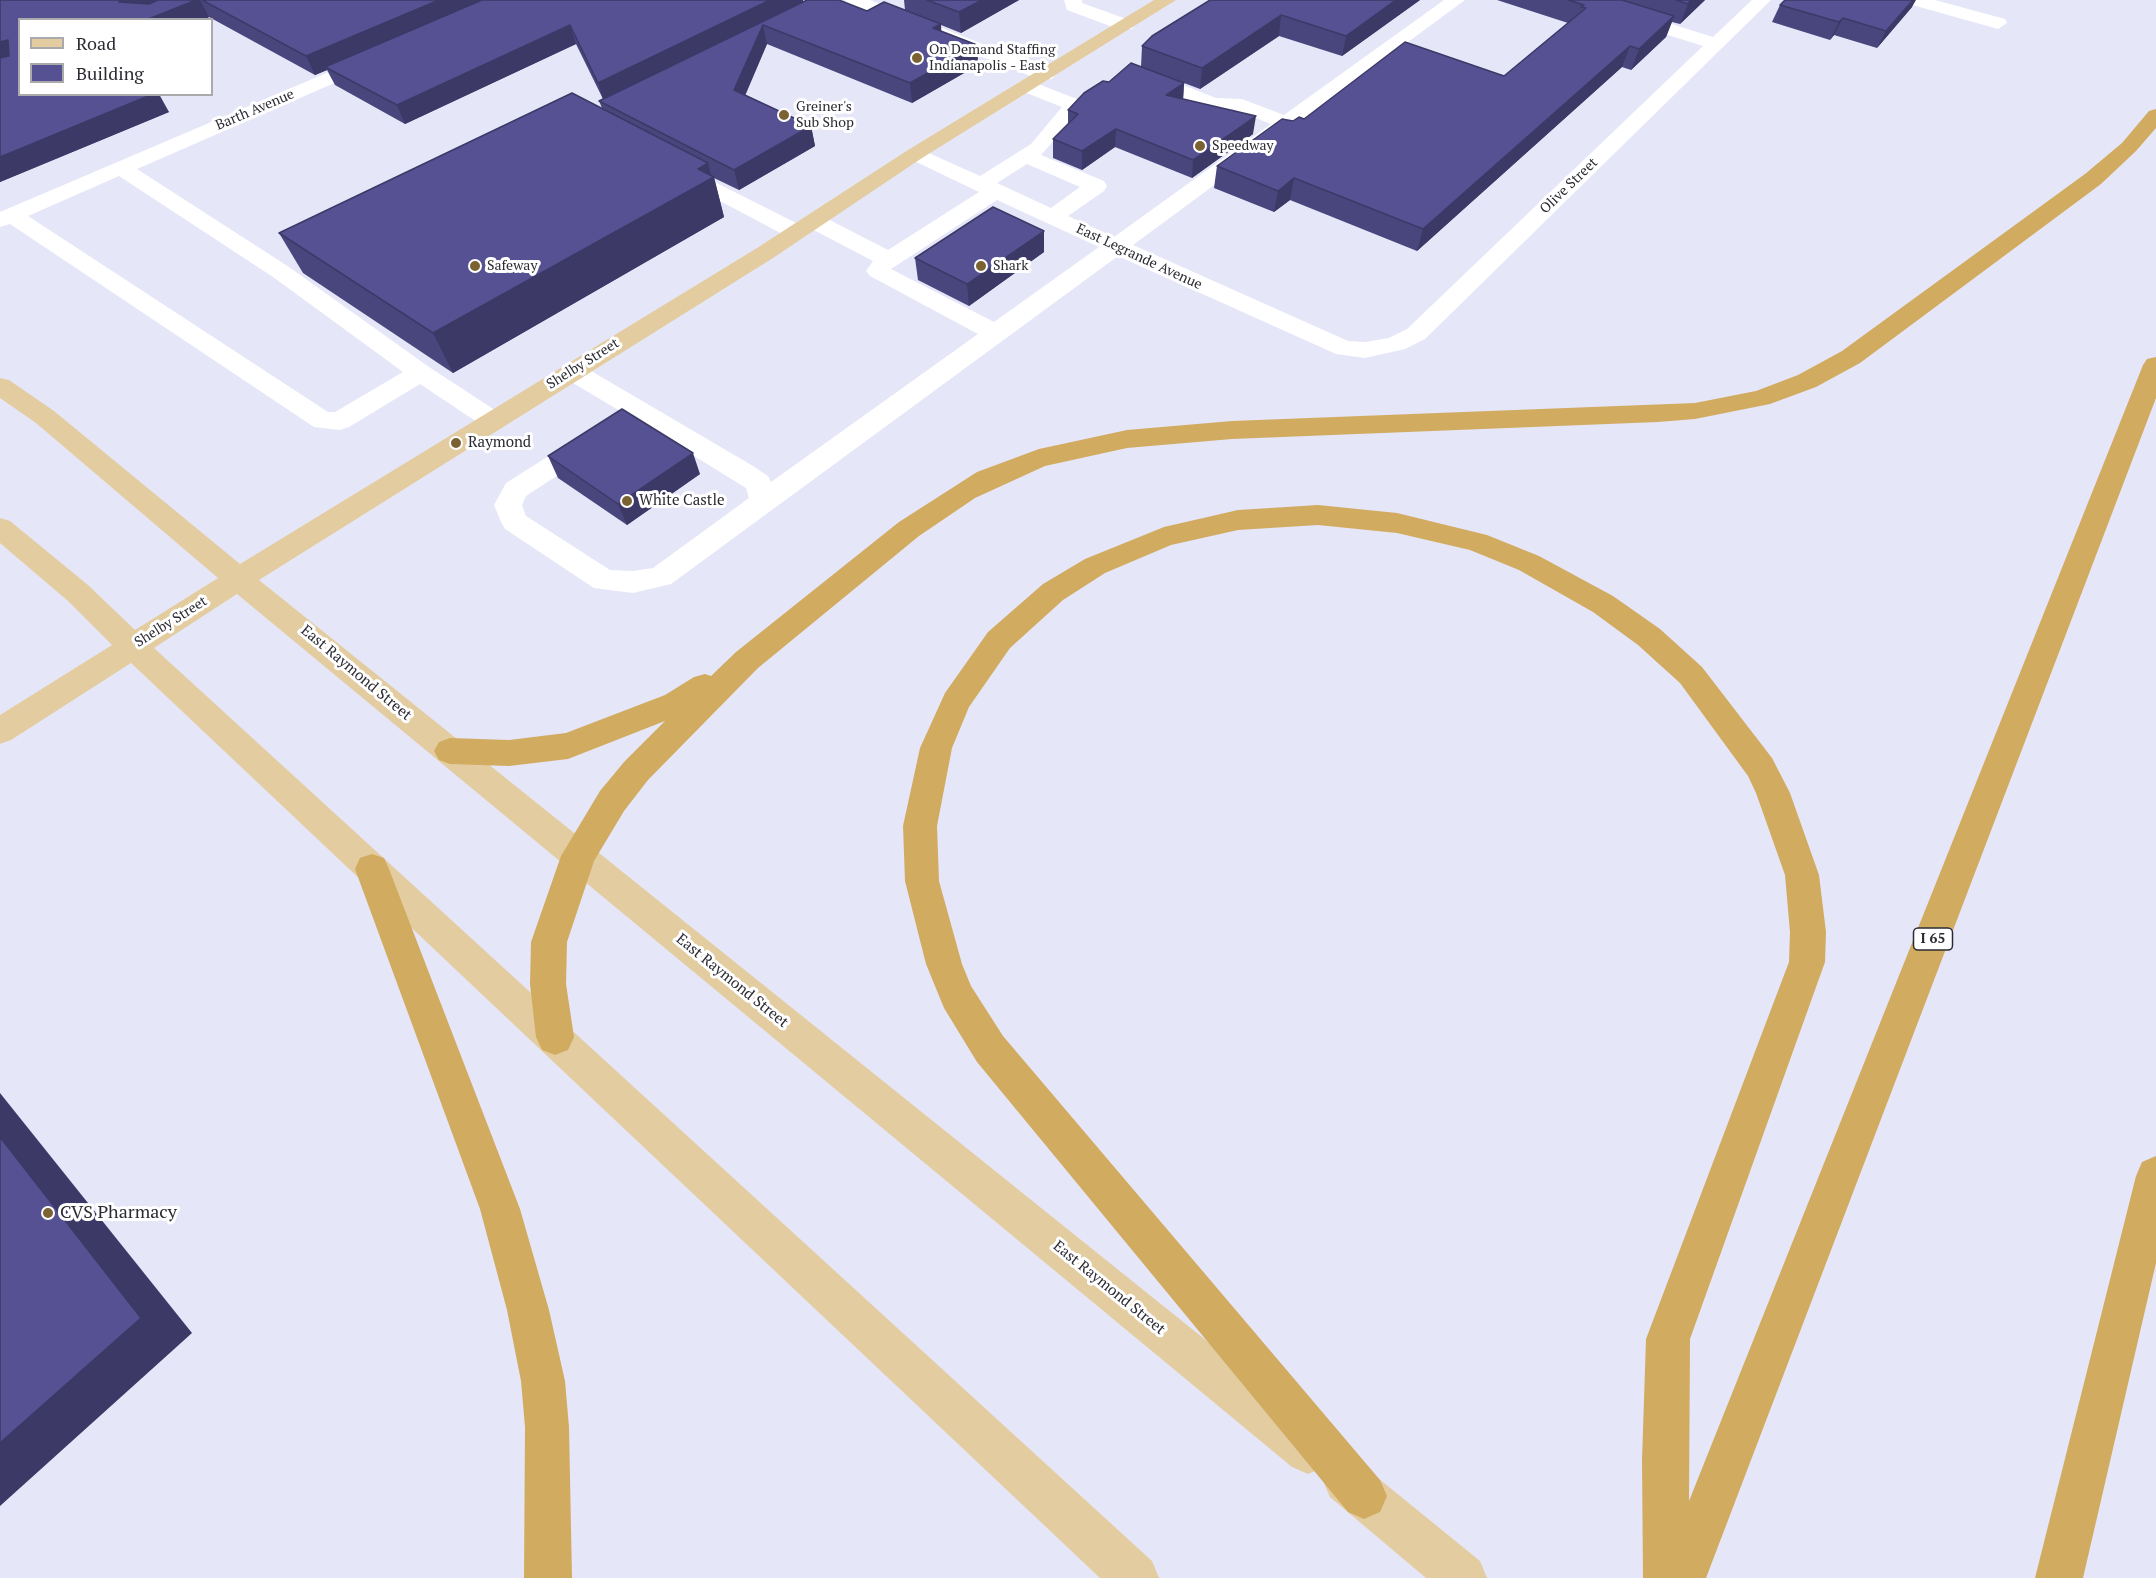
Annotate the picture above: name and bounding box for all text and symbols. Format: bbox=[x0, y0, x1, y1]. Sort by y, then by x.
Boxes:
legend bbox=[18, 18, 213, 96]
text: Road bbox=[76, 31, 116, 55]
place label: On Demand Staffing Indianapolis - East bbox=[929, 42, 1055, 74]
marker: On Demand Staffing Indianapolis - East bbox=[910, 51, 924, 65]
text: Building bbox=[76, 61, 144, 85]
street label: Barth Avenue bbox=[213, 86, 297, 134]
place label: Greiner's Sub Shop bbox=[796, 99, 854, 132]
marker: Greiner's Sub Shop bbox=[777, 108, 791, 122]
place label: Speedway bbox=[1212, 138, 1274, 154]
marker: Speedway bbox=[1193, 139, 1207, 153]
street label: Olive Street bbox=[1537, 154, 1601, 218]
street label: East Legrande Avenue bbox=[1073, 220, 1205, 294]
place label: Safeway bbox=[487, 258, 537, 274]
place label: Shark bbox=[993, 258, 1028, 274]
marker: Safeway bbox=[468, 259, 482, 273]
marker: Shark bbox=[974, 259, 988, 273]
street label: Shelby Street bbox=[544, 335, 622, 393]
place label: Raymond bbox=[468, 434, 531, 452]
marker: Raymond bbox=[449, 436, 463, 450]
place label: White Castle bbox=[639, 492, 724, 510]
marker: White Castle bbox=[620, 494, 634, 508]
street label: Shelby Street bbox=[132, 593, 210, 651]
street label: East Raymond Street bbox=[297, 621, 415, 725]
road number: I 65 bbox=[1914, 928, 1952, 950]
street label: East Raymond Street bbox=[672, 930, 792, 1032]
place label: CVS Pharmacy bbox=[60, 1202, 177, 1224]
marker: CVS Pharmacy bbox=[41, 1206, 55, 1220]
street label: East Raymond Street bbox=[1049, 1237, 1169, 1339]

